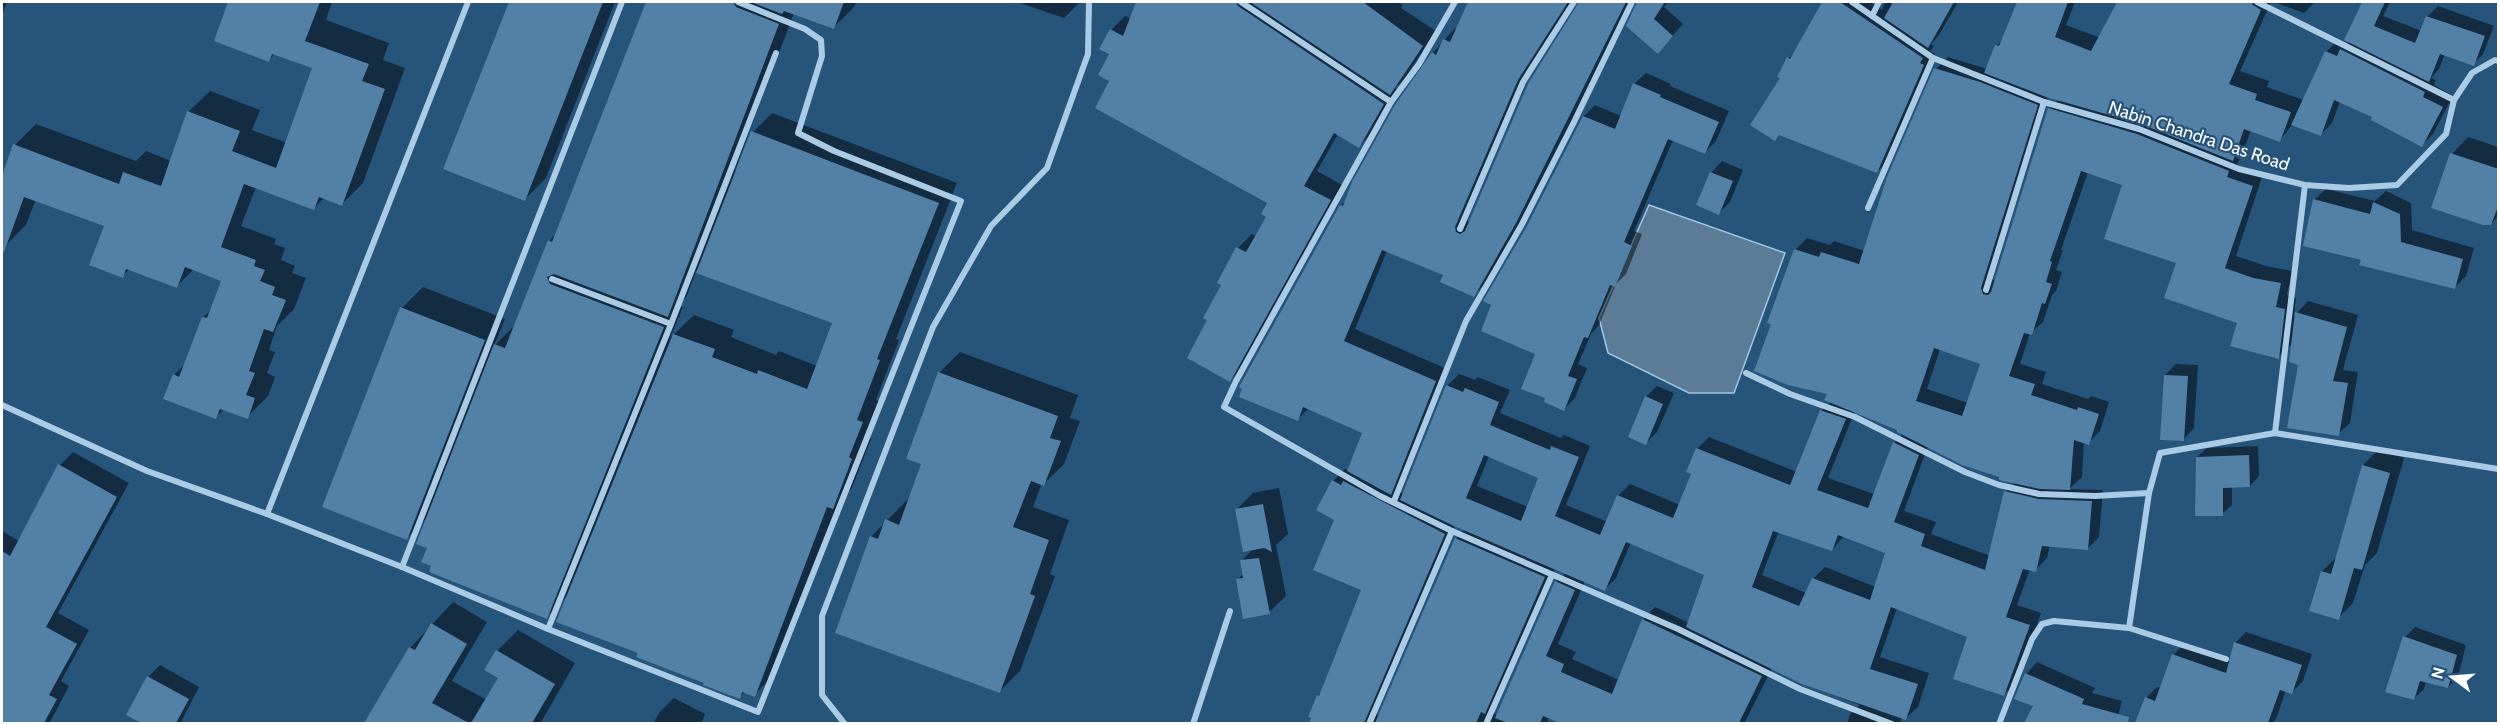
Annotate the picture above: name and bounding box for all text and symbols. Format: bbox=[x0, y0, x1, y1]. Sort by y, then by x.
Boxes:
street label: Nabin Chandra Das Road bbox=[2106, 96, 2292, 176]
north arrow bbox=[2422, 647, 2482, 707]
text: N bbox=[2427, 665, 2449, 681]

